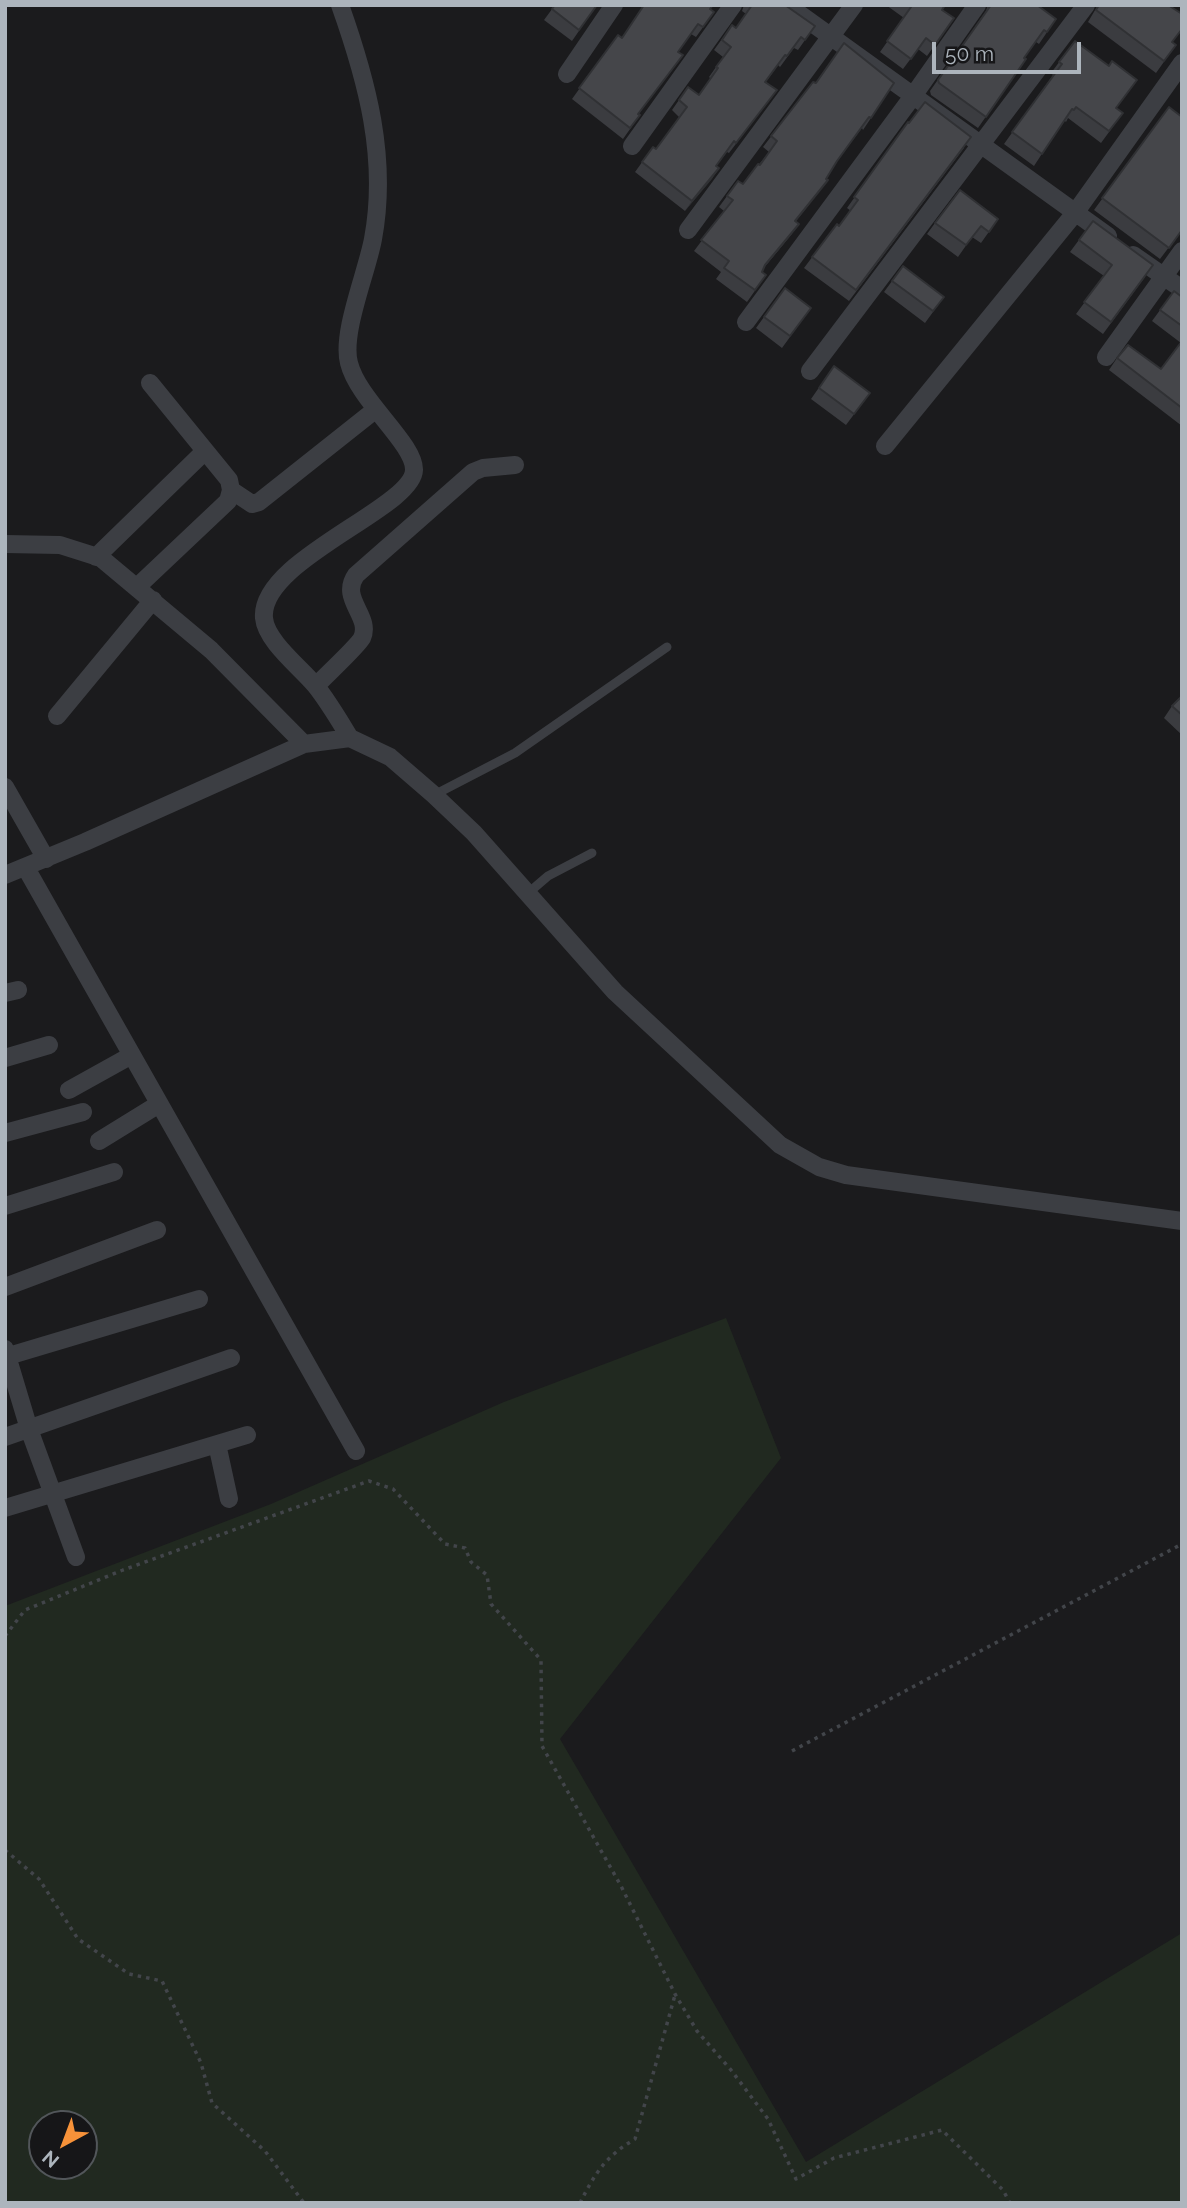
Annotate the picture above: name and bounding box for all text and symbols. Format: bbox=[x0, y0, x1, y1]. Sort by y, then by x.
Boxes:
scale bar bbox=[935, 28, 1084, 72]
text: 50 m bbox=[945, 41, 994, 66]
north arrow bbox=[28, 2110, 98, 2180]
text: N bbox=[38, 2146, 63, 2172]

